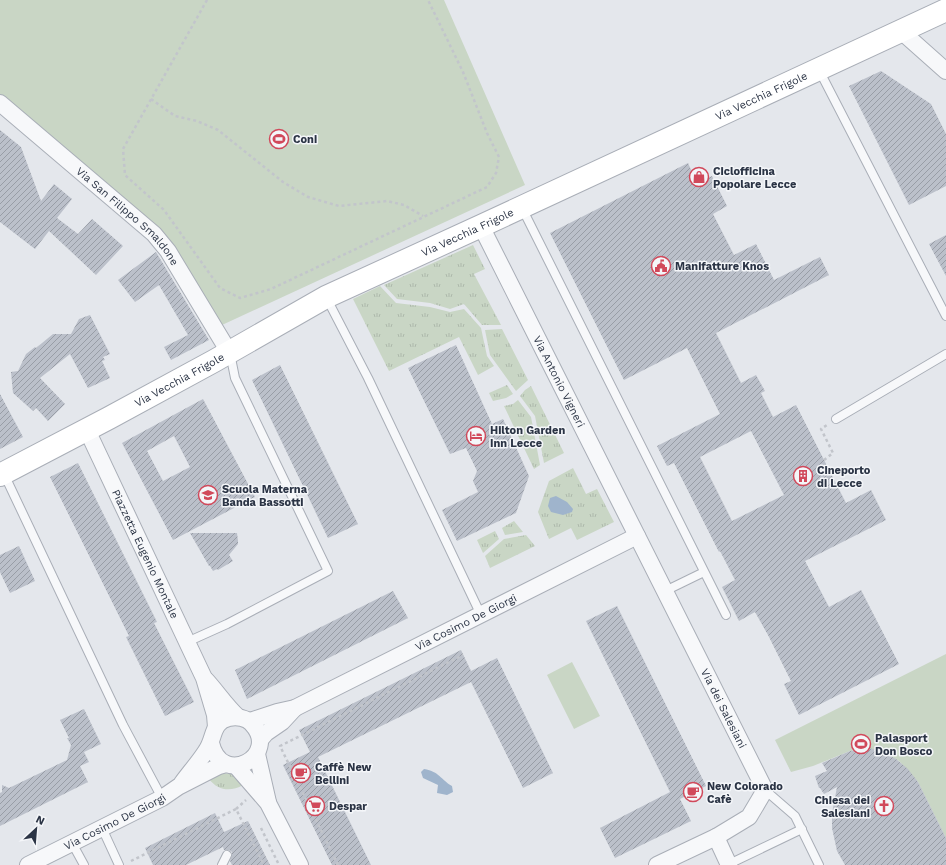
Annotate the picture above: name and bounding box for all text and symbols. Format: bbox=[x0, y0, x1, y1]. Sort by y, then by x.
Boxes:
street label: Via Vecchia Frigole bbox=[713, 69, 809, 123]
sports icon: Coni bbox=[268, 128, 290, 150]
place label: Coni bbox=[293, 133, 317, 146]
street label: Via San Filippo Smaldone bbox=[74, 164, 182, 268]
place label: Ciclofficina Popolare Lecce bbox=[713, 165, 796, 191]
shop icon: Ciclofficina Popolare Lecce bbox=[688, 166, 710, 188]
street label: Via Vecchia Frigole bbox=[419, 205, 516, 259]
public building icon: Manifatture Knos bbox=[650, 255, 672, 277]
place label: Manifatture Knos bbox=[675, 260, 769, 273]
street label: Via Antonio Vigneri bbox=[531, 333, 588, 429]
street label: Via Vecchia Frigole bbox=[132, 350, 226, 409]
place label: Hilton Garden Inn Lecce bbox=[490, 424, 565, 450]
hotel icon: Hilton Garden Inn Lecce bbox=[465, 425, 487, 447]
place label: Cineporto di Lecce bbox=[817, 464, 871, 490]
building icon: Cineporto di Lecce bbox=[792, 465, 814, 487]
place label: Scuola Materna Banda Bassotti bbox=[222, 483, 308, 509]
school or university icon: Scuola Materna Banda Bassotti bbox=[197, 484, 219, 506]
street label: Piazzetta Eugenio Montale bbox=[109, 487, 181, 621]
street label: Via Cosimo De Giorgi bbox=[413, 591, 519, 653]
street label: Via dei Salesiani bbox=[698, 666, 749, 750]
place label: Palasport Don Bosco bbox=[875, 732, 933, 758]
sports icon: Palasport Don Bosco bbox=[850, 733, 872, 755]
place label: Caffè New Bellini bbox=[315, 761, 372, 787]
cafe icon: Caffè New Bellini bbox=[290, 762, 312, 784]
place label: New Colorado Cafè bbox=[707, 780, 783, 806]
cafe icon: New Colorado Cafè bbox=[682, 781, 704, 803]
street label: Via Cosimo De Giorgi bbox=[62, 791, 168, 853]
place label: Chiesa dei Salesiani bbox=[814, 794, 870, 820]
supermarket icon: Despar bbox=[304, 795, 326, 817]
church icon: Chiesa dei Salesiani bbox=[873, 795, 895, 817]
place label: Despar bbox=[329, 800, 367, 813]
north arrow bbox=[16, 809, 56, 849]
text: N bbox=[34, 813, 47, 828]

